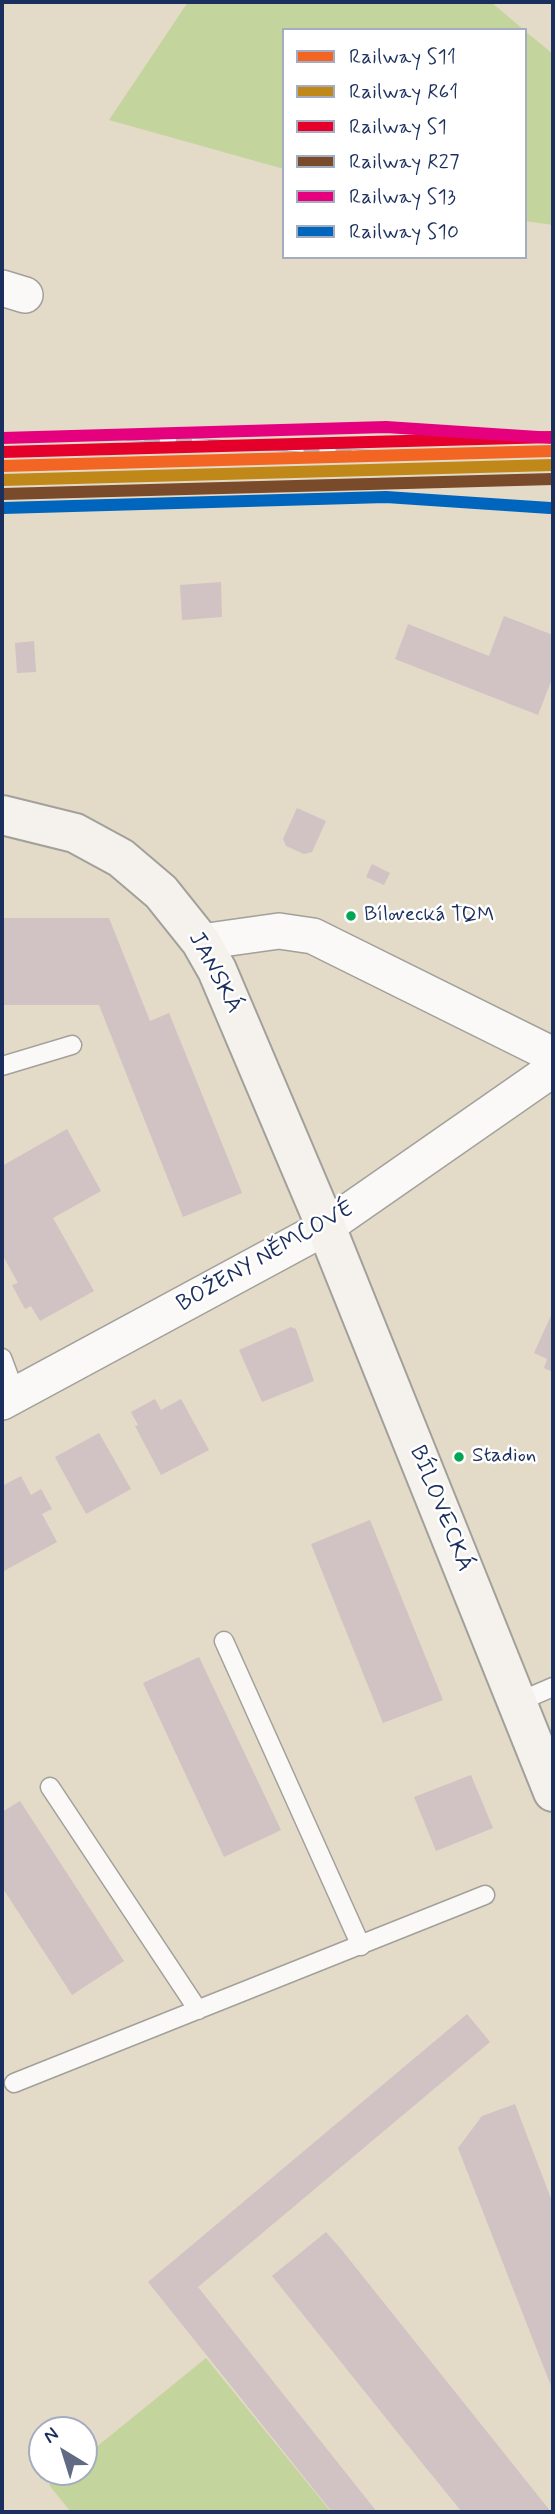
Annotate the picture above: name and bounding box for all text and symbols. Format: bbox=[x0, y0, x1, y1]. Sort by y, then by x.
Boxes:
legend bbox=[282, 28, 527, 259]
text: Railway S11 bbox=[349, 43, 456, 71]
text: Railway R61 bbox=[349, 78, 458, 106]
text: Railway S1 bbox=[349, 113, 447, 141]
text: Railway R27 bbox=[349, 148, 459, 176]
text: Railway S13 bbox=[349, 183, 456, 211]
text: Railway S10 bbox=[349, 218, 459, 246]
place label: Bílovecká TQM bbox=[364, 903, 495, 929]
marker: Bílovecká TQM bbox=[344, 909, 358, 923]
street label: JANSKÁ bbox=[181, 927, 247, 1019]
street label: BOŽENY NĚMCOVÉ bbox=[173, 1195, 359, 1319]
street label: BÍLOVECKÁ bbox=[402, 1442, 478, 1576]
place label: Stadion bbox=[472, 1444, 536, 1470]
marker: Stadion bbox=[452, 1450, 466, 1464]
north arrow bbox=[28, 2416, 98, 2486]
text: N bbox=[38, 2422, 64, 2449]

